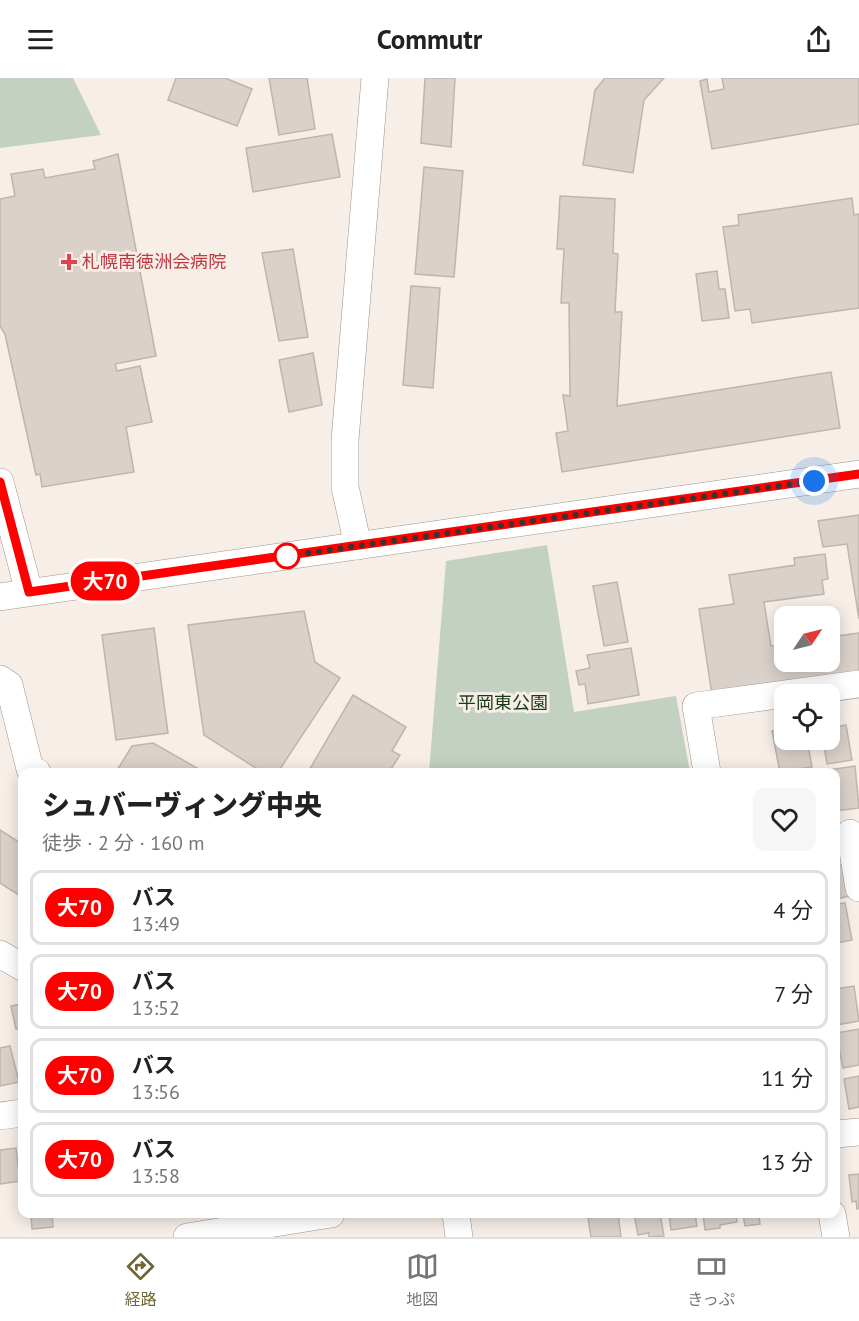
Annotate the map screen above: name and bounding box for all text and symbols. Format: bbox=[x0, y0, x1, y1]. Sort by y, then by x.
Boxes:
text: Commutr bbox=[377, 22, 482, 56]
icon: menu bbox=[24, 23, 57, 56]
icon: share bbox=[802, 23, 835, 56]
place label: 札幌南徳洲会病院 bbox=[82, 250, 226, 273]
marker: 札幌南徳洲会病院 bbox=[60, 253, 78, 271]
your location bbox=[799, 466, 829, 496]
unlabelled marker bbox=[274, 543, 300, 569]
line badge: 大70 bbox=[70, 562, 140, 600]
text: 大70 bbox=[83, 568, 127, 595]
north arrow bbox=[774, 606, 840, 672]
map controls bbox=[774, 606, 840, 750]
button: locate bbox=[774, 684, 840, 750]
park label: 平岡東公園 bbox=[458, 691, 548, 714]
text: シュバーヴィング中央 bbox=[42, 786, 322, 823]
button: heart bbox=[753, 788, 816, 851]
text: 徒歩 · 2 分 · 160 m bbox=[42, 830, 205, 856]
text: バス bbox=[132, 883, 176, 911]
text: 大70 bbox=[57, 894, 102, 921]
text: 4 分 bbox=[773, 896, 813, 924]
text: 13:49 bbox=[132, 911, 180, 937]
text: バス bbox=[132, 967, 176, 995]
text: 大70 bbox=[57, 978, 102, 1005]
text: 7 分 bbox=[774, 980, 813, 1008]
text: 13:52 bbox=[132, 995, 180, 1021]
text: バス bbox=[132, 1051, 176, 1079]
text: 大70 bbox=[57, 1062, 102, 1089]
text: 11 分 bbox=[761, 1064, 813, 1092]
text: 13:56 bbox=[132, 1079, 180, 1105]
text: バス bbox=[132, 1135, 176, 1163]
text: 大70 bbox=[57, 1146, 102, 1173]
text: 13 分 bbox=[761, 1148, 813, 1176]
text: 13:58 bbox=[132, 1163, 180, 1189]
tab: 経路 bbox=[124, 1250, 157, 1310]
tab: 地図 bbox=[406, 1250, 439, 1310]
tab: きっぷ bbox=[687, 1250, 735, 1310]

